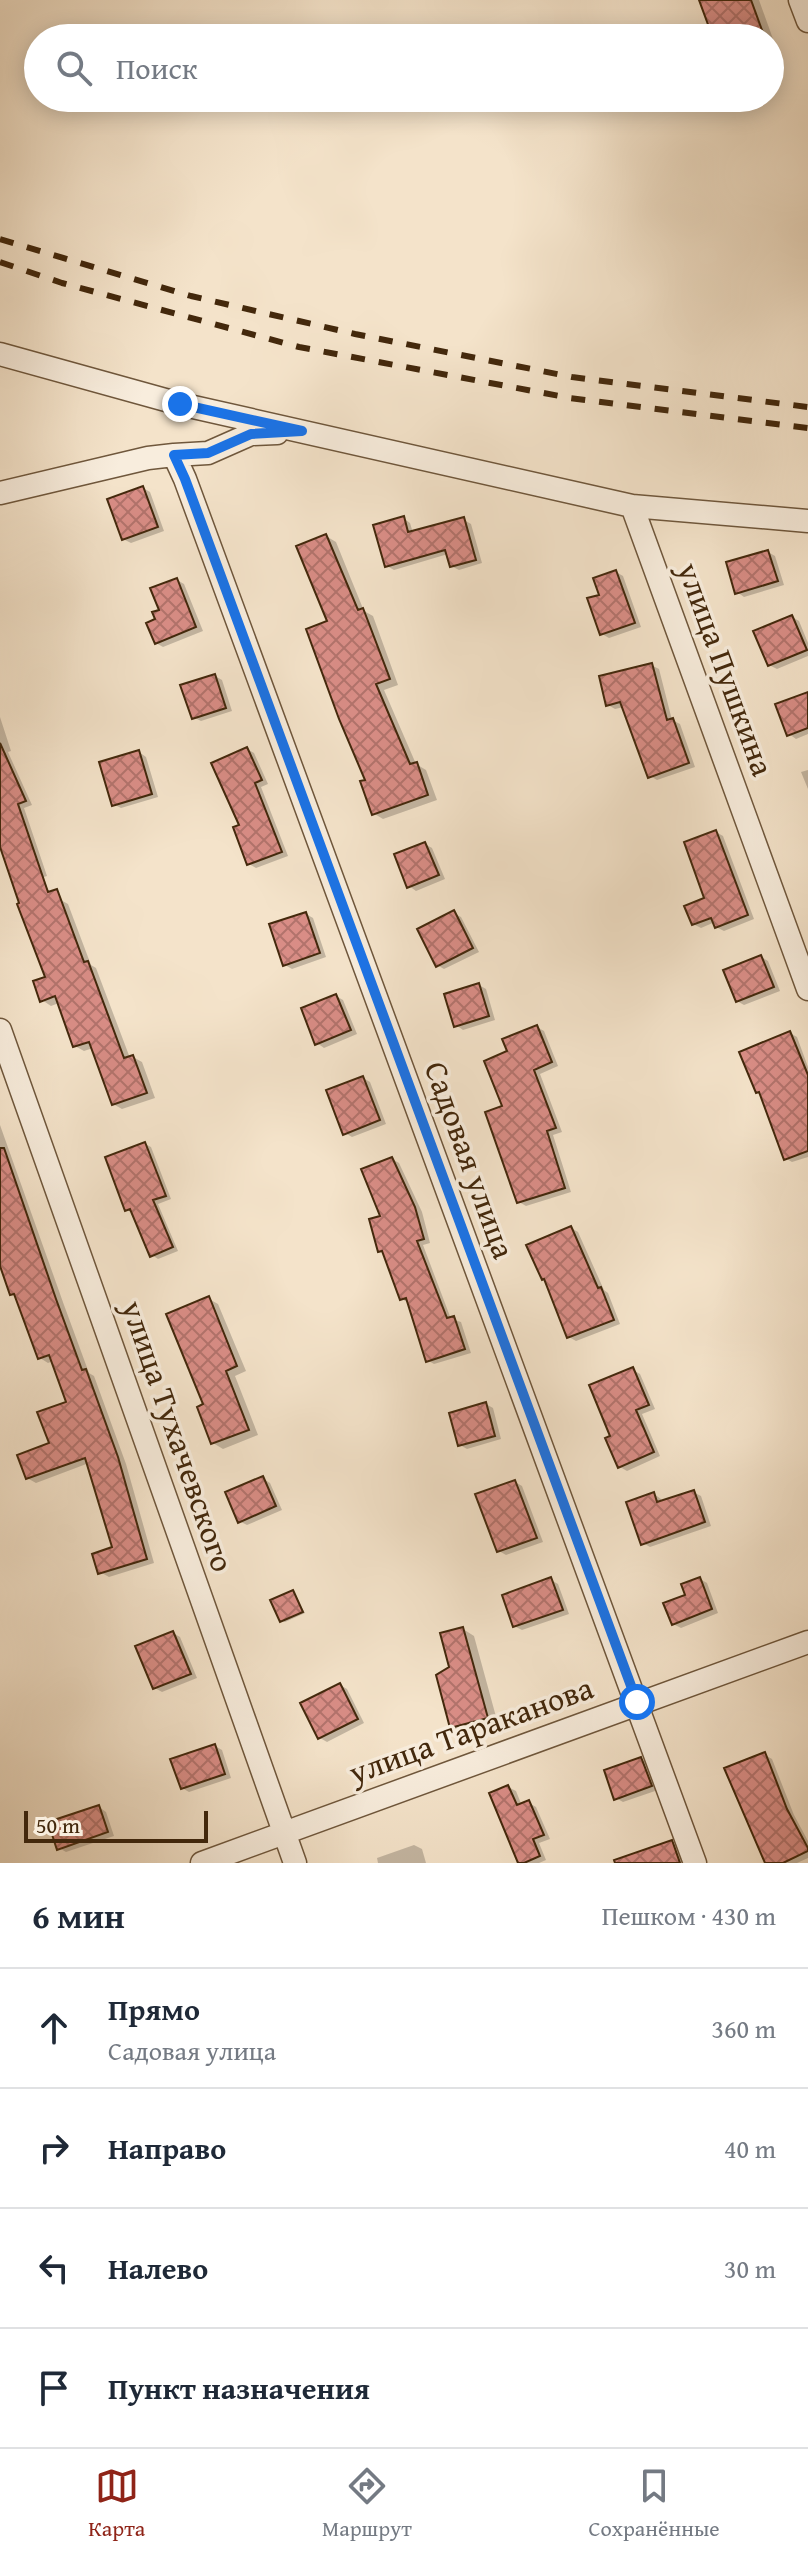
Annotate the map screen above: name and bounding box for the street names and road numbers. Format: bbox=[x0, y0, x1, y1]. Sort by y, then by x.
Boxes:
street label: улица Пушкина bbox=[666, 555, 787, 783]
street label: Садовая улица bbox=[413, 1055, 528, 1266]
street label: улица Тухачевского bbox=[110, 1293, 247, 1578]
street label: улица Тараканова bbox=[341, 1663, 600, 1796]

